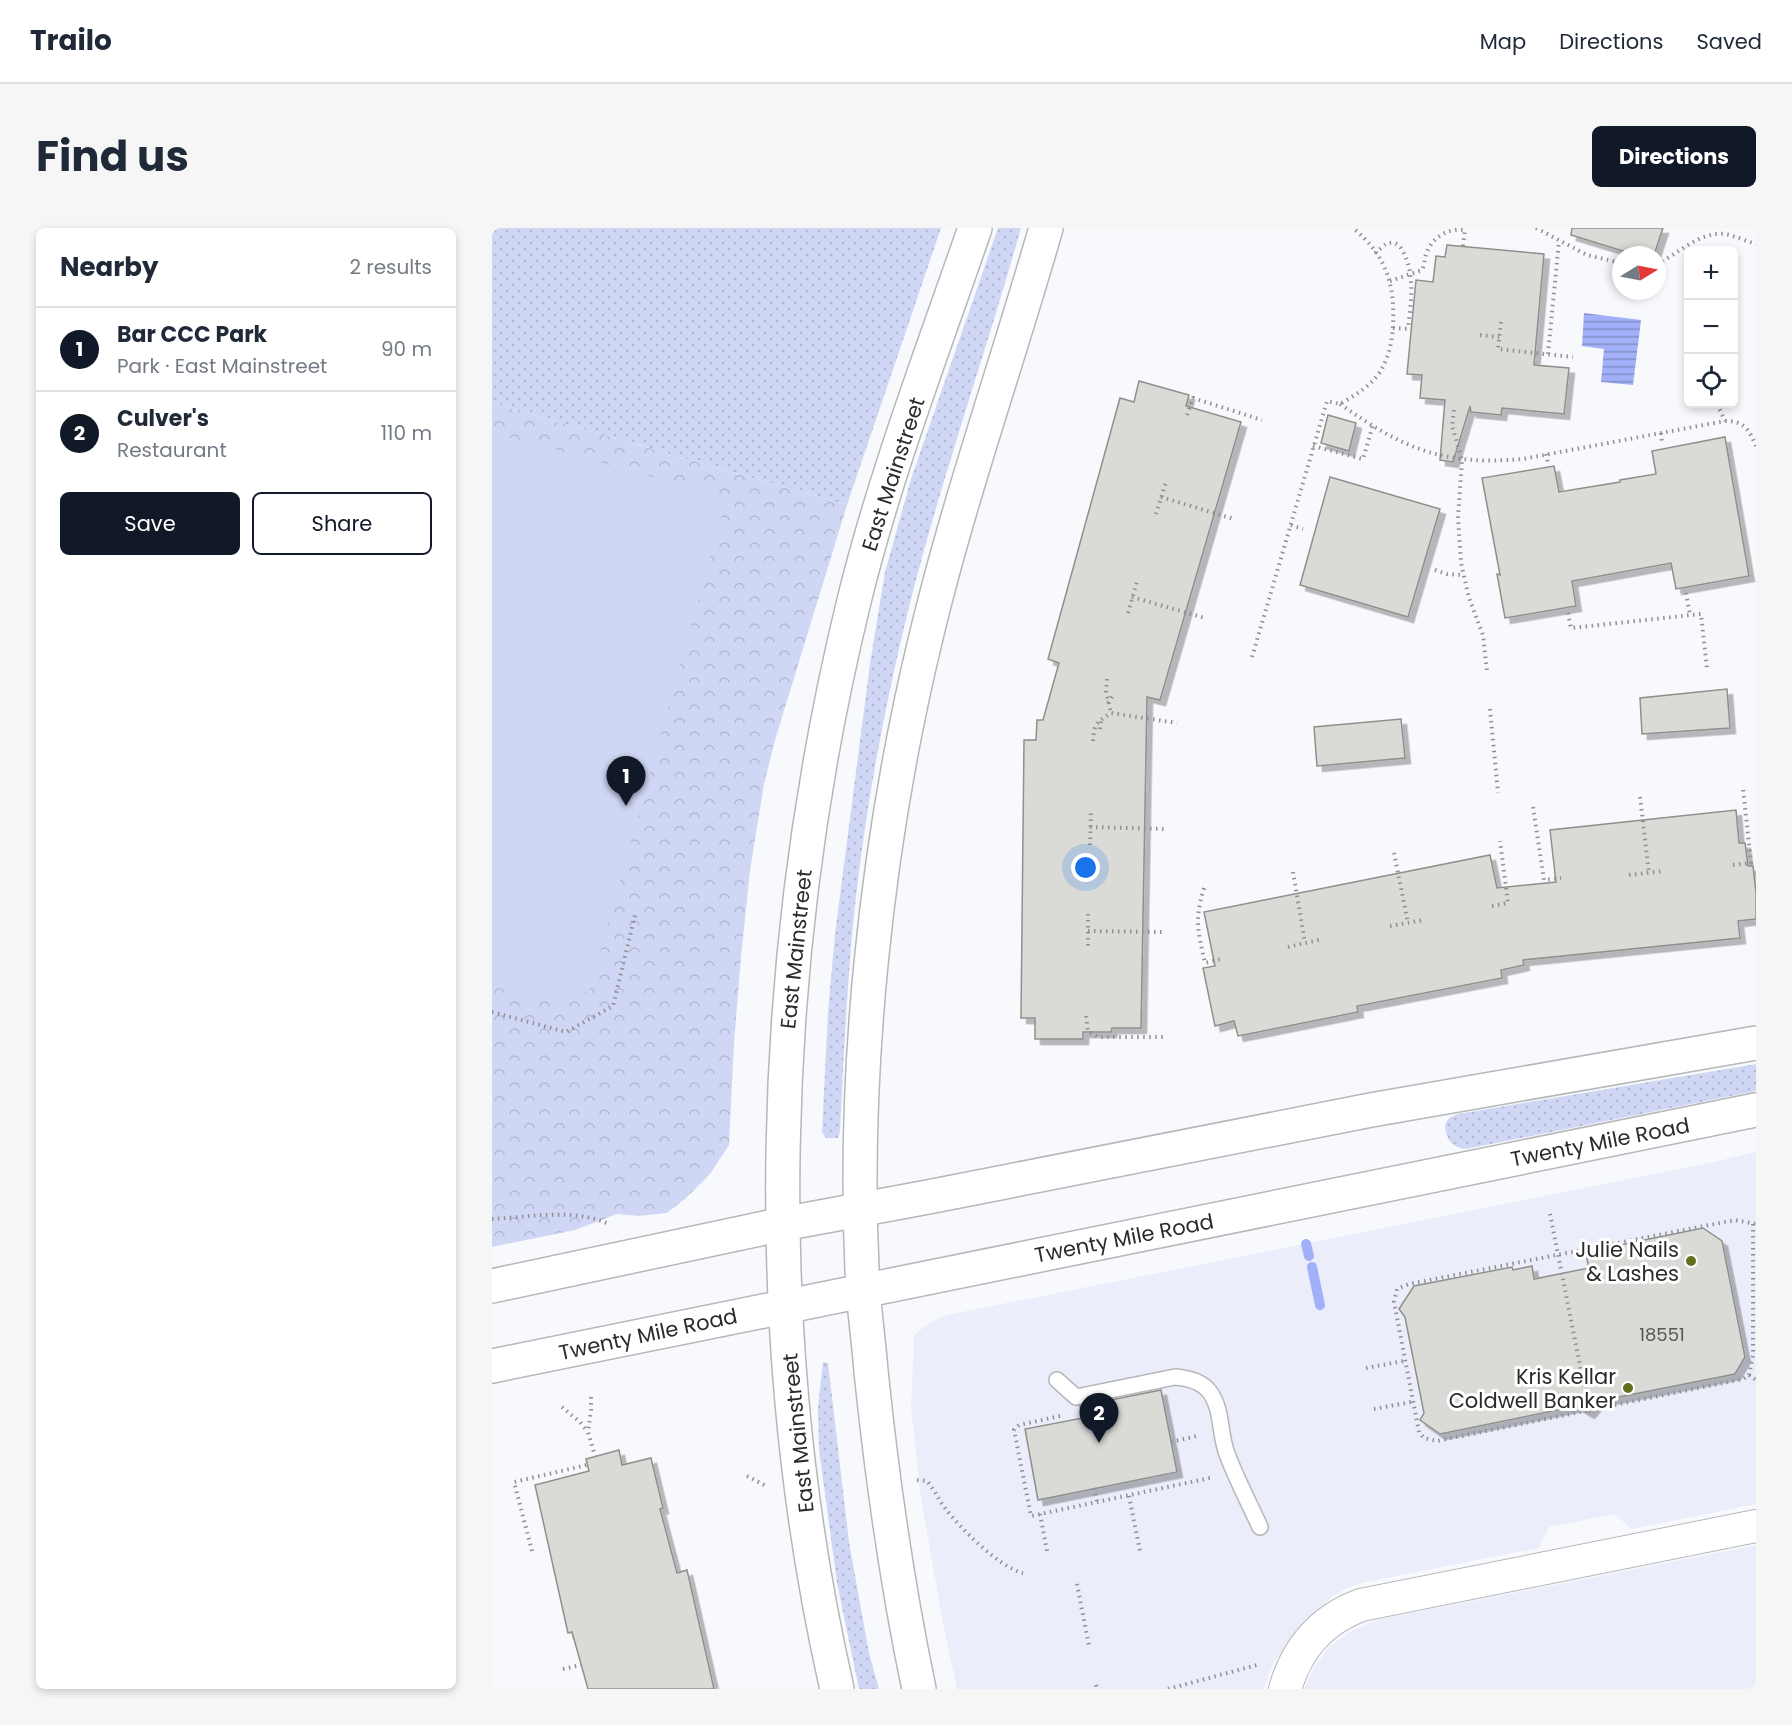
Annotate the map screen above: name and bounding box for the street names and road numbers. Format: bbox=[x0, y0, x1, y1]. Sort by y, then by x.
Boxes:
street label: East Mainstreet bbox=[854, 393, 932, 555]
street label: East Mainstreet bbox=[773, 868, 819, 1030]
street label: Twenty Mile Road bbox=[1508, 1110, 1692, 1174]
street label: Twenty Mile Road bbox=[1032, 1206, 1216, 1270]
street label: Twenty Mile Road bbox=[556, 1301, 740, 1367]
street label: East Mainstreet bbox=[775, 1352, 821, 1514]

